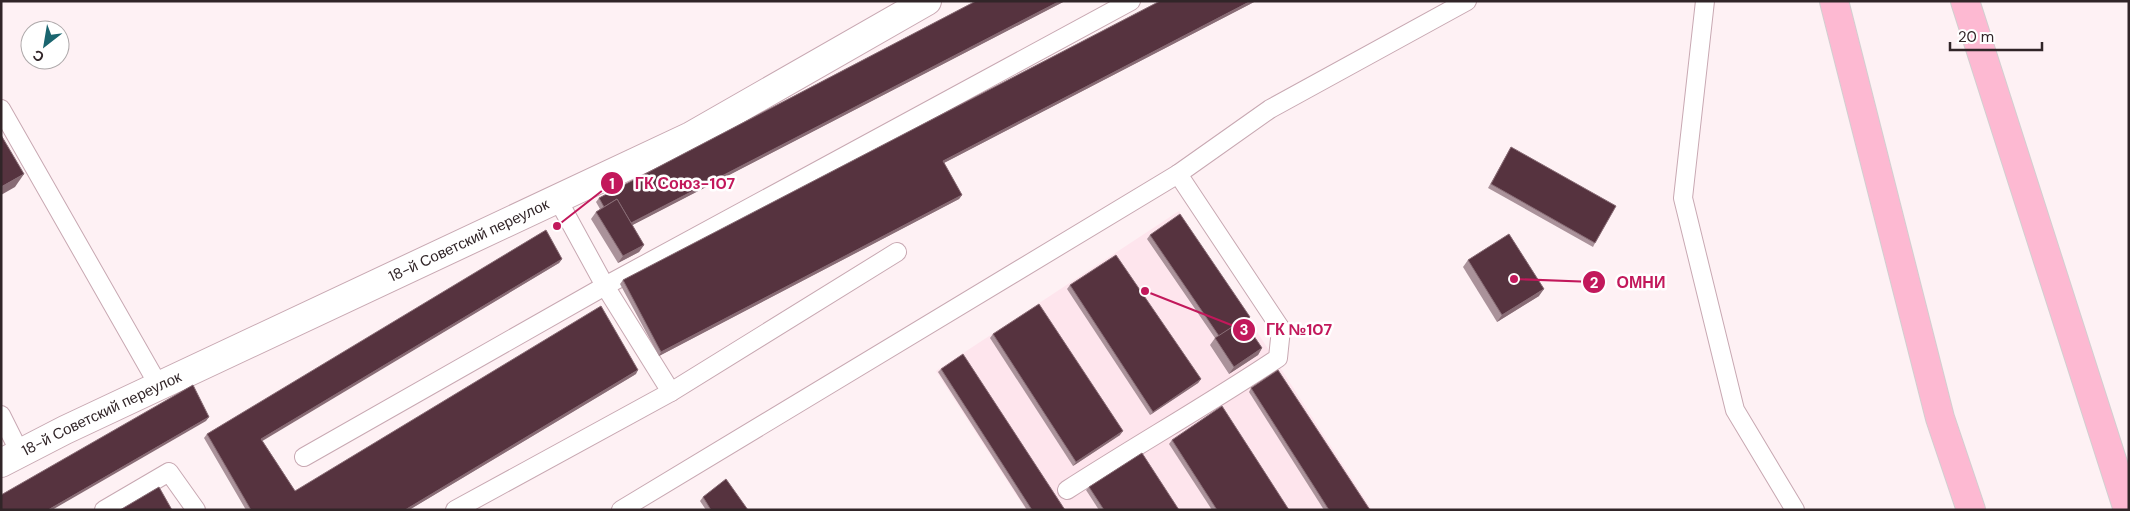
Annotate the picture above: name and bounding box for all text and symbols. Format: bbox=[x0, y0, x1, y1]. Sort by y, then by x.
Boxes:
north arrow bbox=[20, 20, 70, 70]
scale bar bbox=[1950, 20, 2042, 52]
text: 20 m bbox=[1958, 27, 1994, 47]
text: С bbox=[29, 46, 47, 66]
callout: ГК Союз-107 bbox=[600, 168, 745, 199]
text: ГК Союз-107 bbox=[635, 173, 736, 194]
text: 1 bbox=[609, 174, 615, 194]
street label: 18-й Советский переулок bbox=[385, 194, 552, 287]
callout: ОМНИ bbox=[1581, 267, 1675, 298]
text: ОМНИ bbox=[1617, 272, 1665, 293]
text: 2 bbox=[1590, 273, 1599, 293]
callout: ГК №107 bbox=[1231, 314, 1342, 345]
text: ГК №107 bbox=[1266, 319, 1332, 340]
text: 3 bbox=[1239, 320, 1249, 340]
street label: 18-й Советский переулок bbox=[18, 367, 185, 461]

